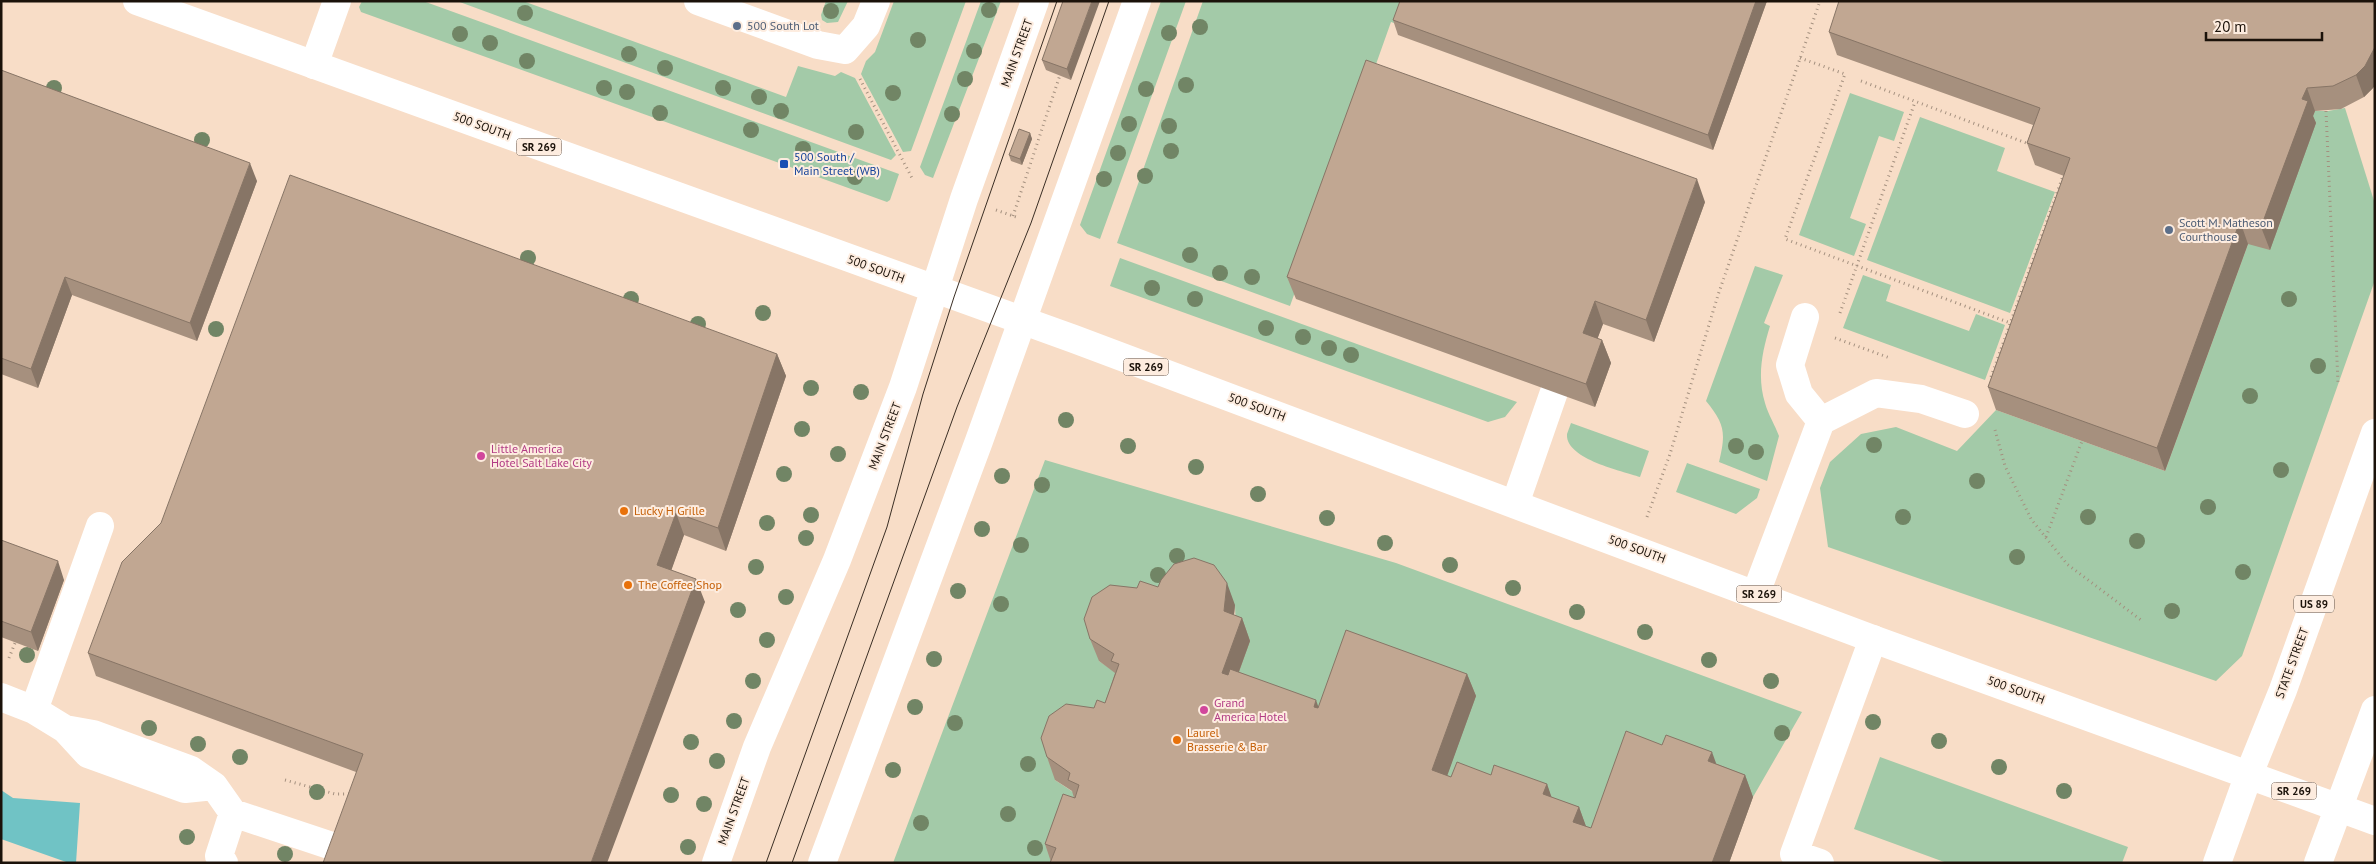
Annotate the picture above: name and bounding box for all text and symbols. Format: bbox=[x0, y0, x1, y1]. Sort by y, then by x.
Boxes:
scale bar bbox=[2206, 10, 2322, 42]
street label: MAIN STREET bbox=[997, 17, 1036, 89]
text: 20 m bbox=[2214, 17, 2247, 36]
place label: 500 South Lot bbox=[747, 18, 819, 33]
marker: 500 South Lot bbox=[731, 20, 743, 32]
street label: 500 SOUTH bbox=[451, 108, 513, 143]
road number: SR 269 bbox=[516, 138, 562, 156]
place label: 500 South / Main Street (WB) bbox=[794, 149, 880, 178]
marker: 500 South / Main Street (WB) bbox=[778, 158, 790, 170]
place label: Scott M. Matheson Courthouse bbox=[2179, 215, 2273, 244]
marker: Scott M. Matheson Courthouse bbox=[2163, 224, 2175, 236]
street label: 500 SOUTH bbox=[845, 251, 907, 286]
road number: SR 269 bbox=[1124, 358, 1168, 376]
street label: 500 SOUTH bbox=[1226, 389, 1288, 424]
street label: MAIN STREET bbox=[865, 400, 904, 472]
place label: Little America Hotel Salt Lake City bbox=[491, 441, 592, 470]
marker: Little America Hotel Salt Lake City bbox=[475, 450, 487, 462]
place label: Lucky H Grille bbox=[634, 503, 705, 518]
marker: Lucky H Grille bbox=[618, 505, 630, 517]
street label: 500 SOUTH bbox=[1606, 531, 1668, 566]
place label: The Coffee Shop bbox=[638, 577, 722, 592]
marker: The Coffee Shop bbox=[622, 579, 634, 591]
road number: SR 269 bbox=[1736, 586, 1782, 602]
road number: US 89 bbox=[2294, 596, 2334, 612]
street label: STATE STREET bbox=[2272, 625, 2311, 700]
street label: 500 SOUTH bbox=[1985, 672, 2047, 707]
place label: Grand America Hotel bbox=[1214, 695, 1287, 724]
marker: Grand America Hotel bbox=[1198, 704, 1210, 716]
place label: Laurel Brasserie & Bar bbox=[1187, 725, 1267, 754]
marker: Laurel Brasserie & Bar bbox=[1171, 734, 1183, 746]
street label: MAIN STREET bbox=[714, 775, 753, 847]
road number: SR 269 bbox=[2272, 782, 2316, 799]

